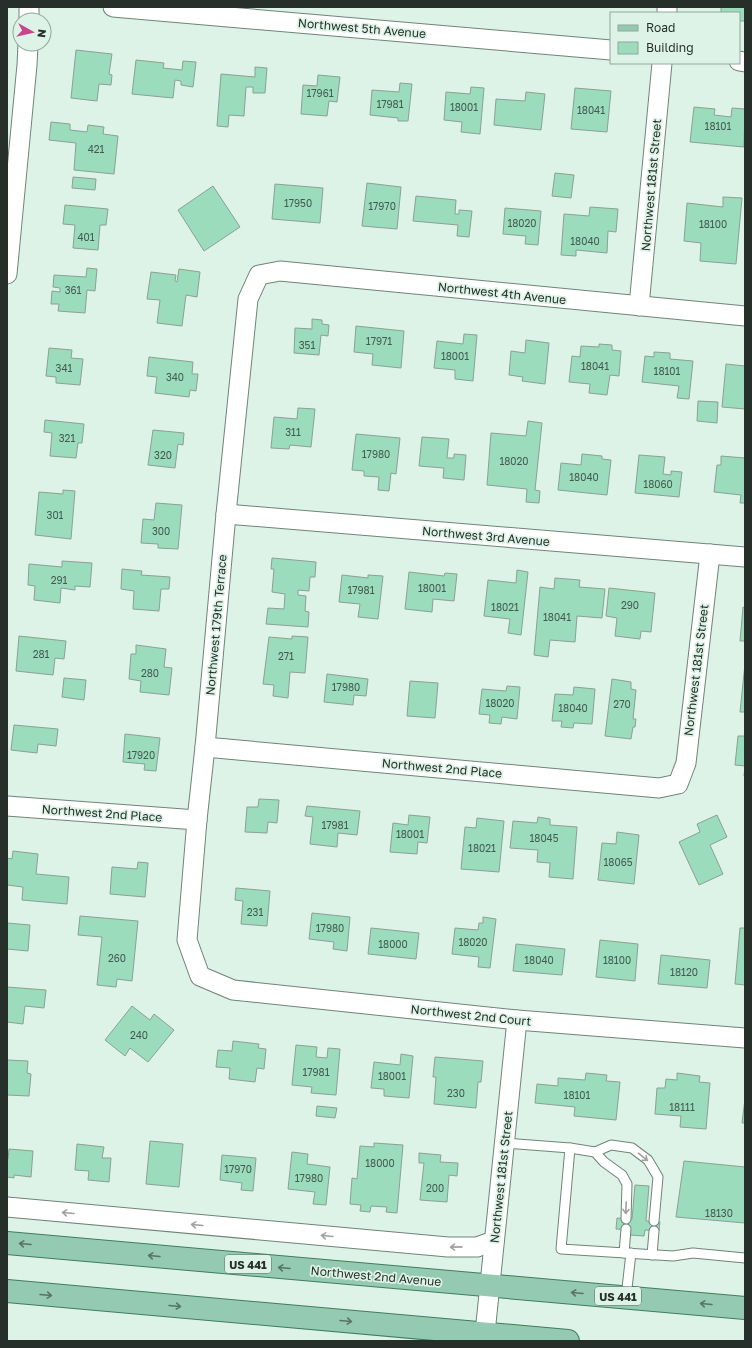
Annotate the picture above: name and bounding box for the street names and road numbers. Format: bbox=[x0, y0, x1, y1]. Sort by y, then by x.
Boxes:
street label: Northwest 5th Avenue bbox=[297, 15, 427, 41]
street label: Northwest 181st Street bbox=[638, 118, 664, 252]
street label: Northwest 4th Avenue bbox=[437, 279, 567, 307]
street label: Northwest 3rd Avenue bbox=[421, 523, 551, 549]
street label: Northwest 179th Terrace bbox=[202, 554, 230, 696]
street label: Northwest 181st Street bbox=[680, 603, 712, 737]
street label: Northwest 2nd Place bbox=[381, 755, 503, 781]
street label: Northwest 2nd Place bbox=[41, 801, 163, 825]
street label: Northwest 2nd Court bbox=[410, 1001, 532, 1029]
street label: Northwest 181st Street bbox=[487, 1110, 515, 1244]
road number: US 441 bbox=[225, 1255, 271, 1273]
street label: Northwest 2nd Avenue bbox=[310, 1263, 442, 1289]
road number: US 441 bbox=[595, 1287, 641, 1305]

